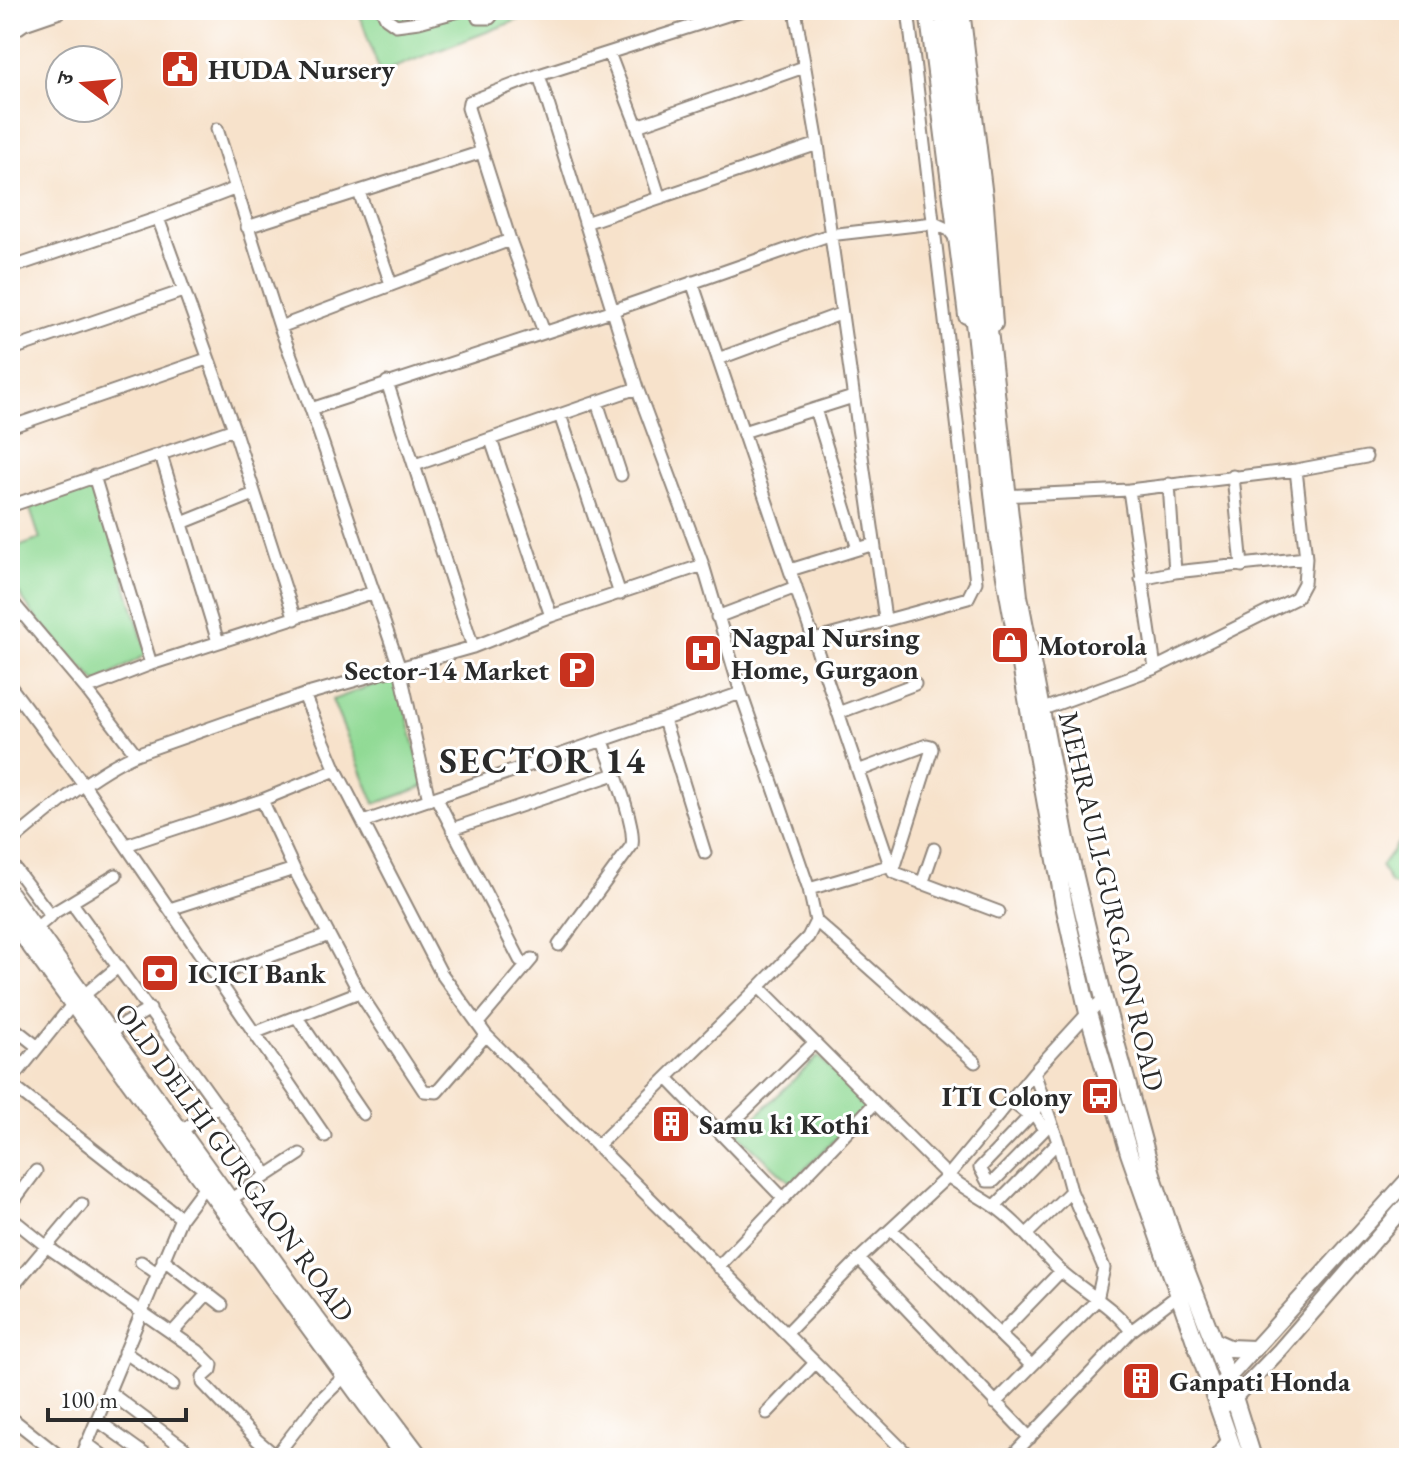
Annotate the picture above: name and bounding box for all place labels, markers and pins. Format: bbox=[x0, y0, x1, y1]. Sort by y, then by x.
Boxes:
public building icon: HUDA Nursery bbox=[159, 48, 201, 90]
place label: HUDA Nursery bbox=[208, 51, 395, 87]
place label: Nagpal Nursing Home, Gurgaon bbox=[731, 619, 921, 687]
shop icon: Motorola bbox=[989, 624, 1031, 666]
place label: Motorola bbox=[1038, 627, 1147, 663]
hospital icon: Nagpal Nursing Home, Gurgaon bbox=[682, 632, 724, 674]
parking icon: Sector-14 Market bbox=[556, 649, 598, 691]
place label: Sector-14 Market bbox=[345, 652, 549, 688]
bank icon: ICICI Bank bbox=[139, 952, 181, 994]
place label: ICICI Bank bbox=[188, 955, 327, 991]
bus stop icon: ITI Colony bbox=[1079, 1075, 1121, 1117]
place label: ITI Colony bbox=[942, 1078, 1073, 1114]
building icon: Samu ki Kothi bbox=[650, 1103, 692, 1145]
place label: Samu ki Kothi bbox=[699, 1106, 869, 1142]
building icon: Ganpati Honda bbox=[1120, 1360, 1162, 1402]
place label: Ganpati Honda bbox=[1169, 1363, 1351, 1399]

